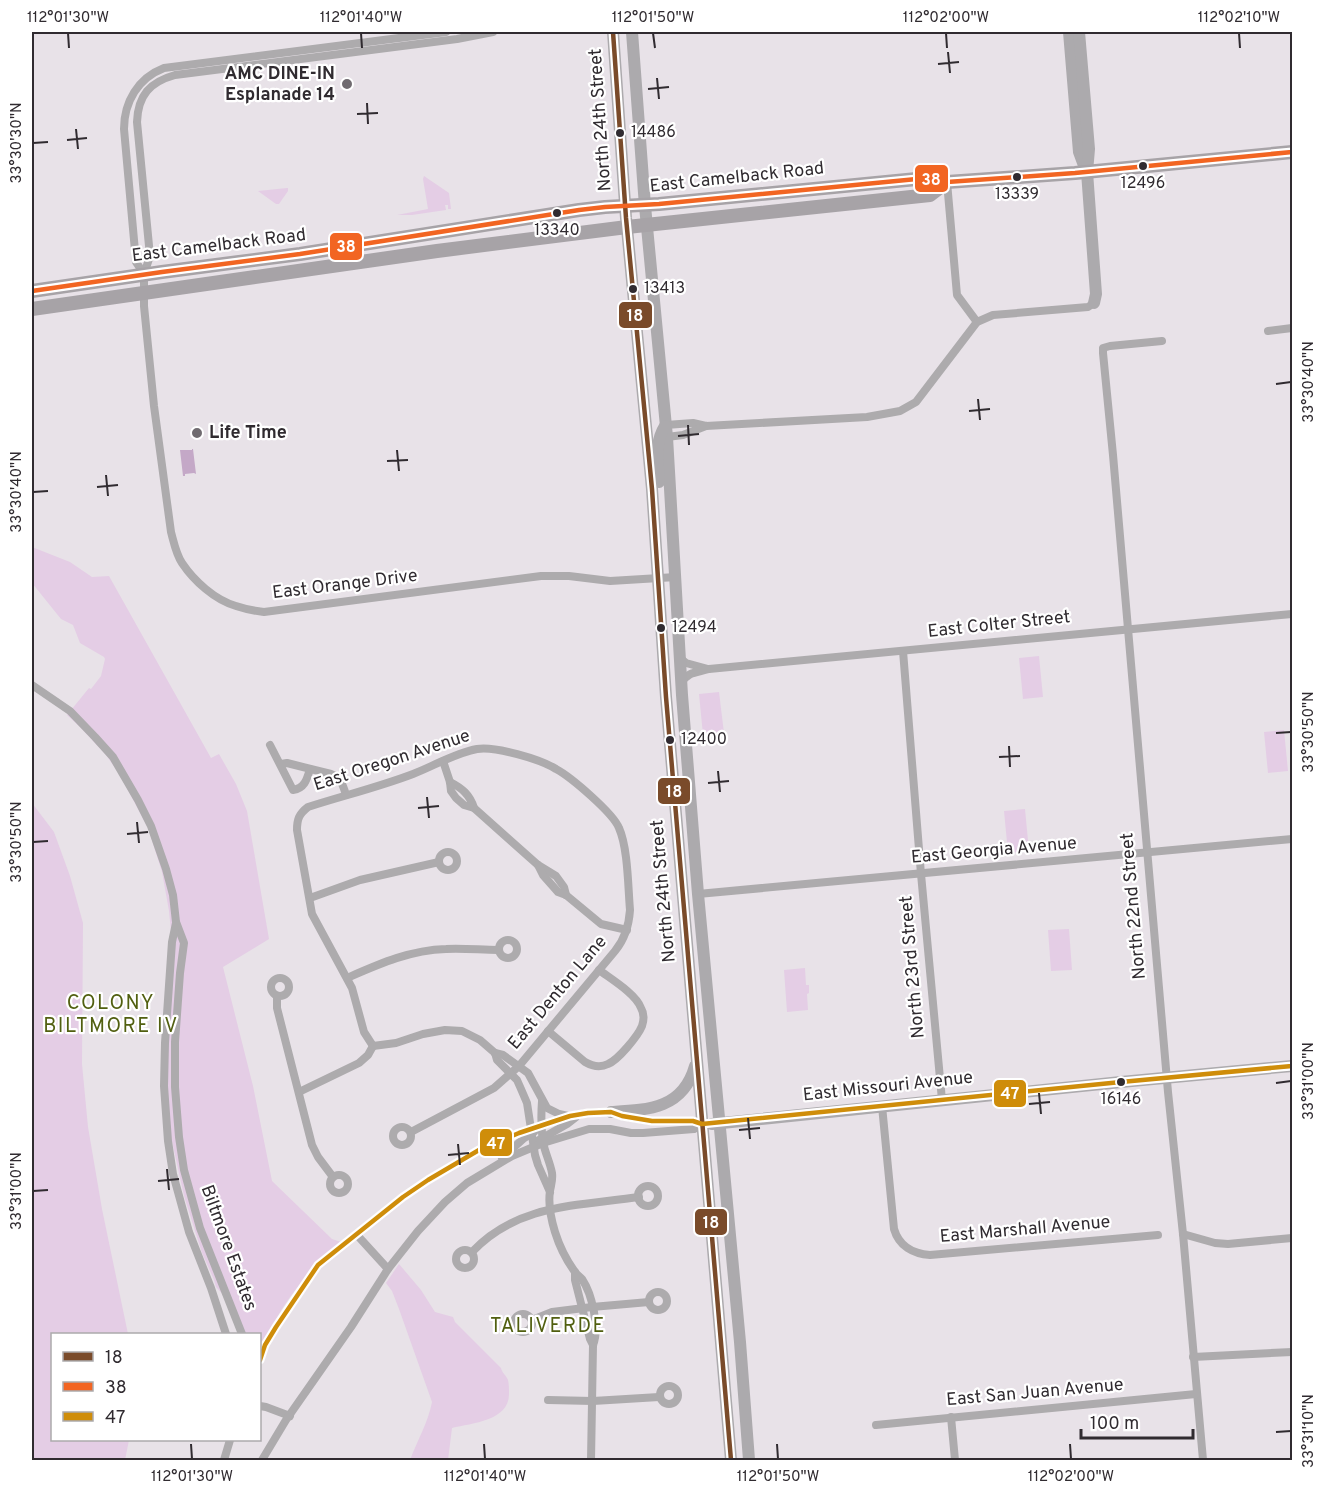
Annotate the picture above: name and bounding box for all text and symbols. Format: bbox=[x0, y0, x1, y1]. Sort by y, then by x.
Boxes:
text: 112°01'30"W bbox=[27, 9, 109, 28]
text: 112°01'40"W bbox=[320, 9, 402, 28]
text: 112°01'50"W bbox=[612, 9, 694, 28]
text: 112°02'00"W bbox=[903, 9, 989, 28]
text: 112°02'10"W bbox=[1198, 9, 1280, 28]
street label: North 24th Street bbox=[585, 48, 617, 192]
place label: AMC DINE-IN Esplanade 14 bbox=[224, 63, 335, 107]
marker: AMC DINE-IN Esplanade 14 bbox=[340, 77, 354, 91]
text: 33°30'30"N bbox=[8, 102, 27, 184]
place label: 14486 bbox=[631, 123, 676, 143]
marker: 14486 bbox=[614, 127, 626, 139]
street label: East Camelback Road bbox=[649, 157, 825, 199]
marker: 12496 bbox=[1137, 160, 1149, 172]
line badge: 38 bbox=[914, 164, 949, 193]
text: 38 bbox=[921, 171, 941, 191]
marker: 13339 bbox=[1011, 171, 1023, 183]
place label: 12496 bbox=[1121, 174, 1165, 194]
place label: 13339 bbox=[995, 185, 1039, 205]
marker: 13340 bbox=[551, 207, 563, 219]
place label: 13340 bbox=[534, 221, 580, 241]
street label: East Camelback Road bbox=[131, 224, 307, 268]
line badge: 38 bbox=[329, 232, 363, 261]
text: 38 bbox=[336, 238, 356, 258]
place label: 13413 bbox=[644, 279, 685, 299]
marker: 13413 bbox=[627, 283, 639, 295]
line badge: 18 bbox=[618, 301, 653, 329]
text: 18 bbox=[627, 307, 643, 327]
text: 33°30'40"N bbox=[1300, 341, 1319, 423]
place label: Life Time bbox=[209, 422, 287, 445]
marker: Life Time bbox=[190, 426, 204, 440]
text: 33°30'40"N bbox=[8, 451, 27, 533]
street label: East Orange Drive bbox=[271, 565, 419, 605]
street label: East Colter Street bbox=[927, 606, 1071, 644]
place label: 12494 bbox=[672, 618, 717, 638]
marker: 12494 bbox=[655, 622, 667, 634]
text: 33°30'50"N bbox=[1300, 691, 1319, 773]
street label: East Oregon Avenue bbox=[311, 725, 473, 797]
place label: 12400 bbox=[681, 730, 727, 750]
marker: 12400 bbox=[664, 734, 676, 746]
line badge: 18 bbox=[657, 777, 691, 805]
text: 18 bbox=[666, 783, 682, 803]
text: 33°30'50"N bbox=[8, 801, 27, 883]
street label: North 24th Street bbox=[646, 819, 682, 963]
street label: East Georgia Avenue bbox=[910, 832, 1078, 870]
street label: North 22nd Street bbox=[1116, 832, 1152, 980]
street label: North 23rd Street bbox=[895, 895, 931, 1039]
street label: East Denton Lane bbox=[504, 931, 612, 1055]
district label: COLONY BILTMORE IV bbox=[43, 991, 179, 1040]
text: 33°31'00"N bbox=[1300, 1042, 1319, 1120]
street label: East Missouri Avenue bbox=[802, 1067, 974, 1107]
marker: 16146 bbox=[1115, 1076, 1127, 1088]
line badge: 47 bbox=[993, 1079, 1027, 1108]
text: 47 bbox=[1001, 1085, 1019, 1105]
place label: 16146 bbox=[1101, 1090, 1141, 1110]
line badge: 47 bbox=[479, 1128, 513, 1157]
text: 47 bbox=[487, 1135, 505, 1155]
text: 33°31'00"N bbox=[8, 1152, 27, 1230]
street label: Biltmore Estates bbox=[195, 1182, 261, 1314]
line badge: 18 bbox=[694, 1208, 728, 1236]
street label: East Marshall Avenue bbox=[939, 1211, 1111, 1249]
text: 18 bbox=[703, 1214, 719, 1234]
district label: TALIVERDE bbox=[490, 1314, 606, 1340]
legend bbox=[51, 1333, 261, 1441]
text: 18 bbox=[105, 1347, 123, 1370]
street label: East San Juan Avenue bbox=[945, 1374, 1125, 1412]
text: 38 bbox=[105, 1377, 127, 1400]
text: 33°31'10"N bbox=[1300, 1394, 1319, 1468]
scale bar bbox=[1081, 1402, 1194, 1440]
text: 47 bbox=[105, 1407, 125, 1430]
text: 100 m bbox=[1090, 1413, 1139, 1436]
text: 112°01'30"W bbox=[151, 1468, 233, 1487]
text: 112°01'40"W bbox=[444, 1468, 526, 1487]
text: 112°01'50"W bbox=[737, 1468, 819, 1487]
text: 112°02'00"W bbox=[1028, 1468, 1114, 1487]

